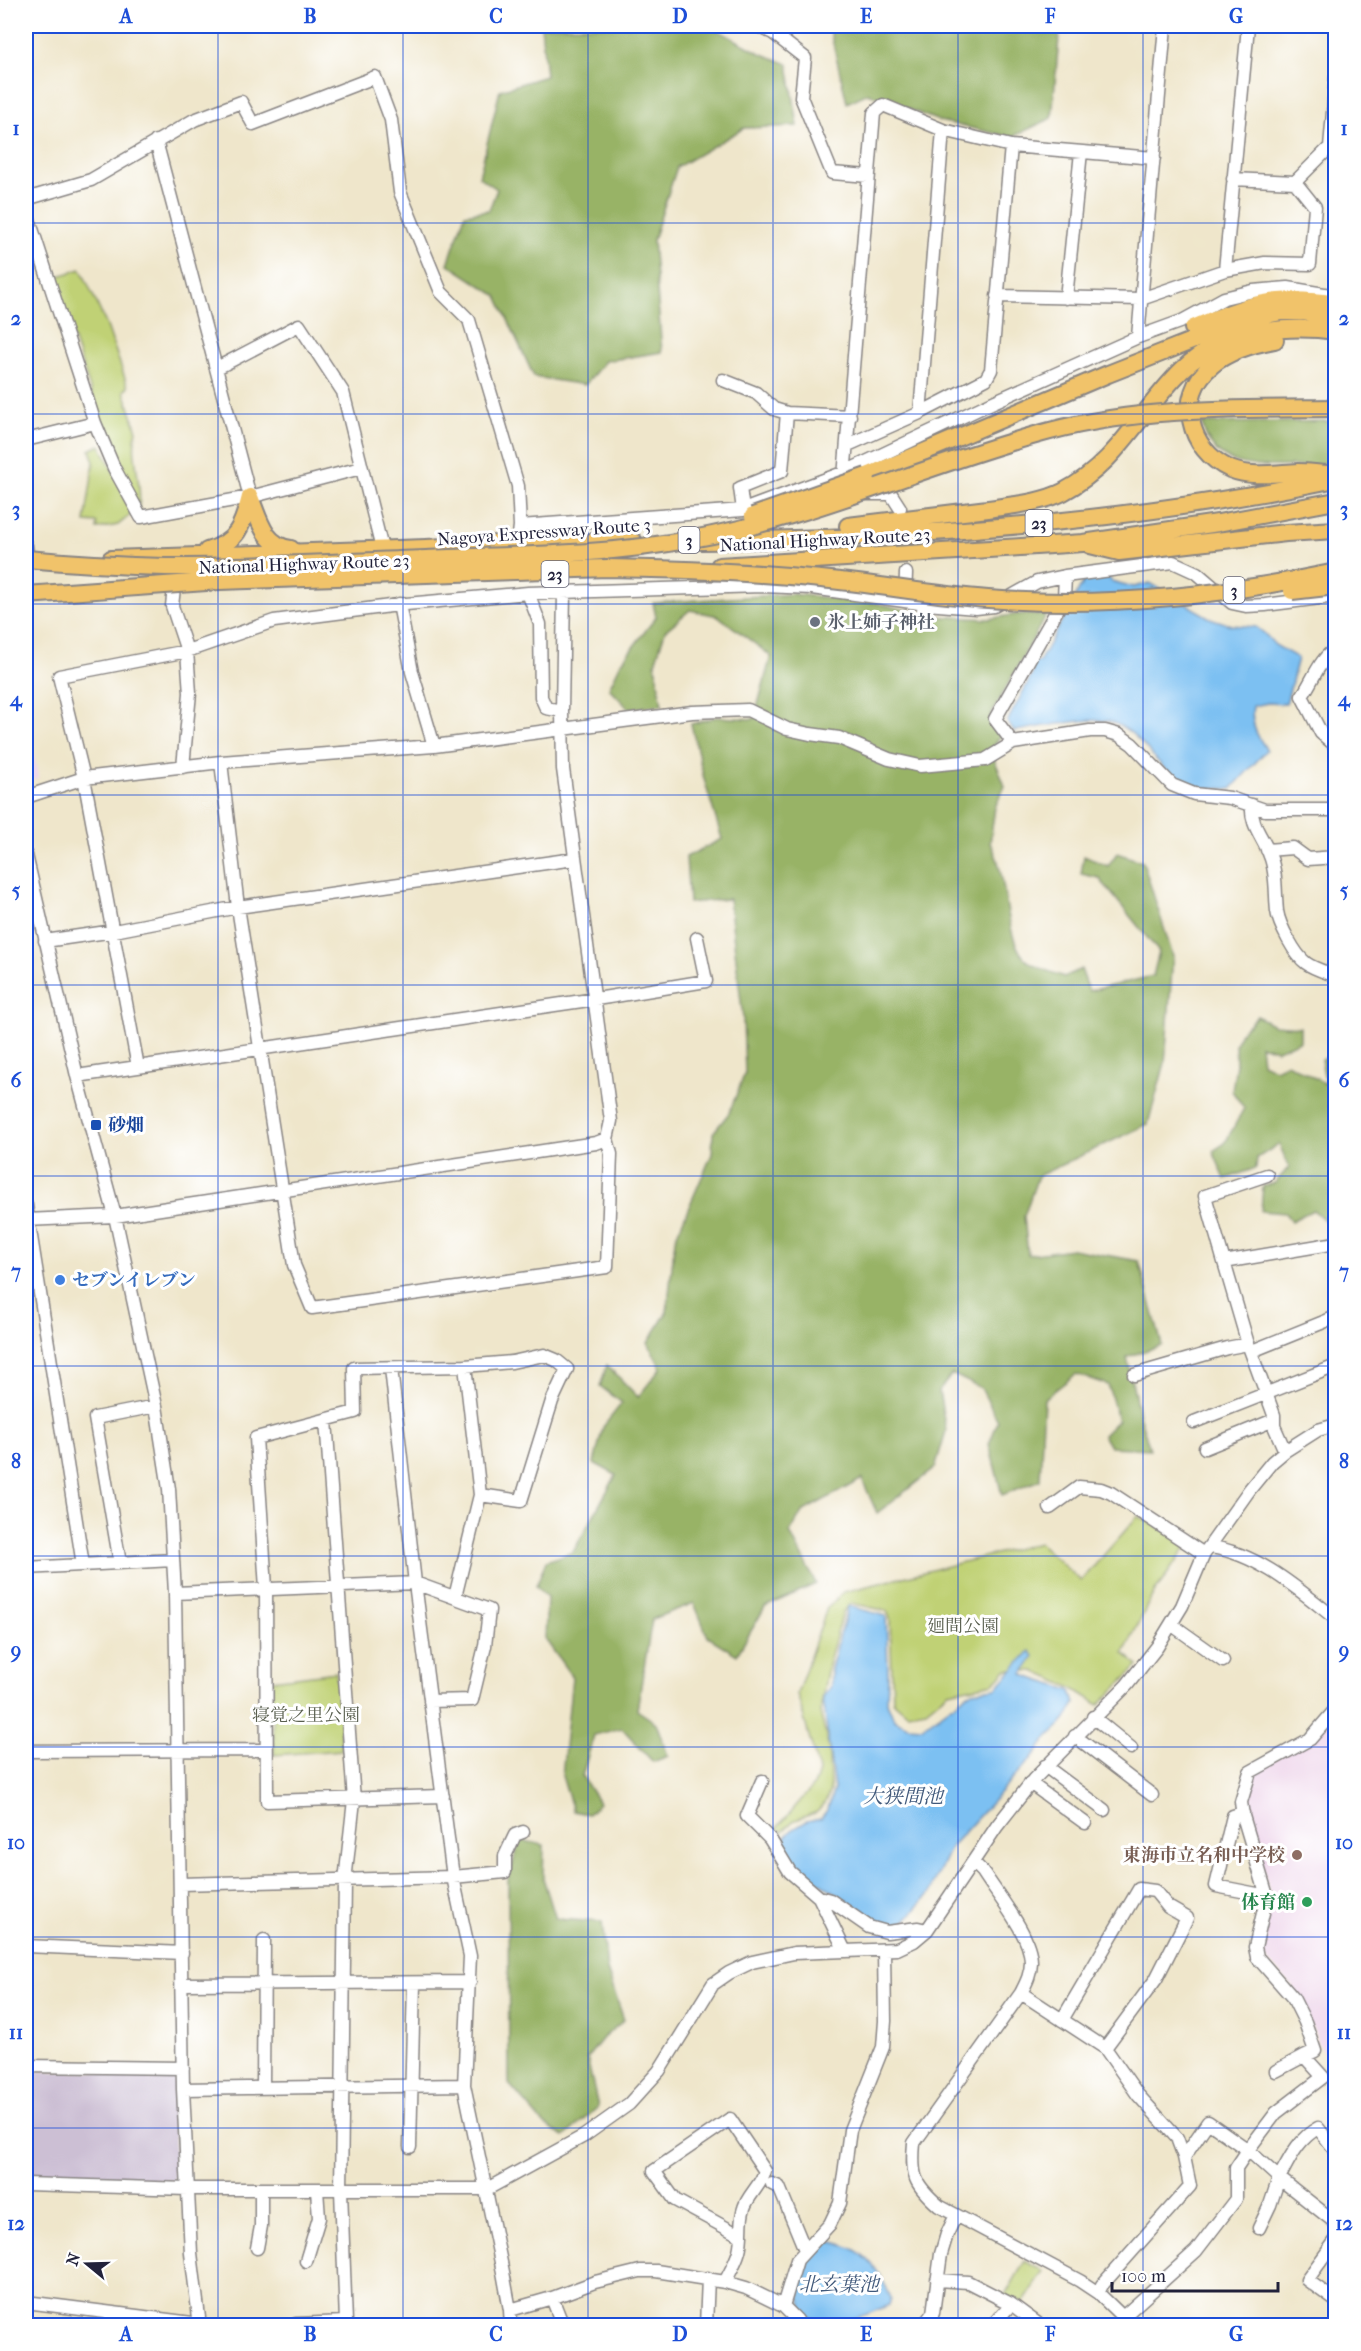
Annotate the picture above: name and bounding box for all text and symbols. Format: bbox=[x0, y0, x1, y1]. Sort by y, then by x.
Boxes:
text: A bbox=[118, 5, 134, 28]
text: B bbox=[303, 5, 317, 28]
text: C bbox=[489, 5, 503, 28]
text: D bbox=[672, 5, 688, 28]
text: E bbox=[860, 5, 872, 28]
text: F bbox=[1044, 5, 1056, 28]
text: G bbox=[1229, 5, 1243, 28]
text: 1 bbox=[12, 117, 20, 140]
text: 1 bbox=[1340, 117, 1348, 140]
text: 2 bbox=[11, 307, 21, 330]
text: 2 bbox=[1339, 307, 1349, 330]
text: 3 bbox=[12, 498, 20, 521]
text: 3 bbox=[1340, 498, 1348, 521]
road number: 23 bbox=[1026, 510, 1052, 536]
street label: Nagoya Expressway Route 3 bbox=[436, 515, 652, 550]
street label: National Highway Route 23 bbox=[719, 524, 931, 557]
road number: 3 bbox=[678, 527, 700, 553]
street label: National Highway Route 23 bbox=[198, 550, 410, 579]
road number: 23 bbox=[542, 561, 568, 587]
road number: 3 bbox=[1224, 577, 1244, 603]
place label: 氷上姉子神社 bbox=[827, 612, 935, 633]
marker: 氷上姉子神社 bbox=[808, 615, 822, 629]
text: 4 bbox=[9, 688, 23, 712]
text: 4 bbox=[1337, 688, 1351, 712]
text: 5 bbox=[12, 879, 21, 902]
text: 5 bbox=[1340, 879, 1349, 902]
text: 6 bbox=[11, 1069, 23, 1092]
text: 6 bbox=[1339, 1069, 1351, 1092]
place label: 砂畑 bbox=[108, 1115, 144, 1136]
marker: 砂畑 bbox=[89, 1118, 103, 1132]
text: 7 bbox=[10, 1260, 21, 1283]
text: 7 bbox=[1338, 1260, 1349, 1283]
place label: セブンイレブン bbox=[72, 1270, 196, 1291]
marker: セブンイレブン bbox=[53, 1273, 67, 1287]
text: 8 bbox=[11, 1450, 21, 1473]
text: 8 bbox=[1339, 1450, 1349, 1473]
park label: 廻間公園 bbox=[927, 1616, 999, 1637]
text: 9 bbox=[10, 1640, 21, 1663]
text: 9 bbox=[1338, 1640, 1349, 1663]
park label: 寝覚之里公園 bbox=[252, 1705, 360, 1726]
water label: 大狭間池 bbox=[863, 1785, 945, 1808]
text: 10 bbox=[7, 1831, 25, 1854]
text: 10 bbox=[1335, 1831, 1353, 1854]
place label: 東海市立名和中学校 bbox=[1123, 1845, 1285, 1866]
marker: 東海市立名和中学校 bbox=[1290, 1848, 1304, 1862]
place label: 体育館 bbox=[1241, 1892, 1295, 1913]
marker: 体育館 bbox=[1300, 1895, 1314, 1909]
text: 11 bbox=[9, 2021, 23, 2044]
text: 11 bbox=[1337, 2021, 1351, 2044]
text: 12 bbox=[7, 2212, 25, 2235]
text: 12 bbox=[1335, 2212, 1353, 2235]
north arrow bbox=[57, 2234, 117, 2294]
text: N bbox=[62, 2250, 85, 2268]
scale bar bbox=[1112, 2255, 1278, 2293]
text: 100 m bbox=[1121, 2266, 1166, 2287]
water label: 北玄葉池 bbox=[799, 2273, 881, 2296]
text: A bbox=[118, 2323, 134, 2346]
text: B bbox=[303, 2323, 317, 2346]
text: C bbox=[489, 2323, 503, 2346]
text: D bbox=[672, 2323, 688, 2346]
text: E bbox=[860, 2323, 872, 2346]
text: F bbox=[1044, 2323, 1056, 2346]
text: G bbox=[1229, 2323, 1243, 2346]

